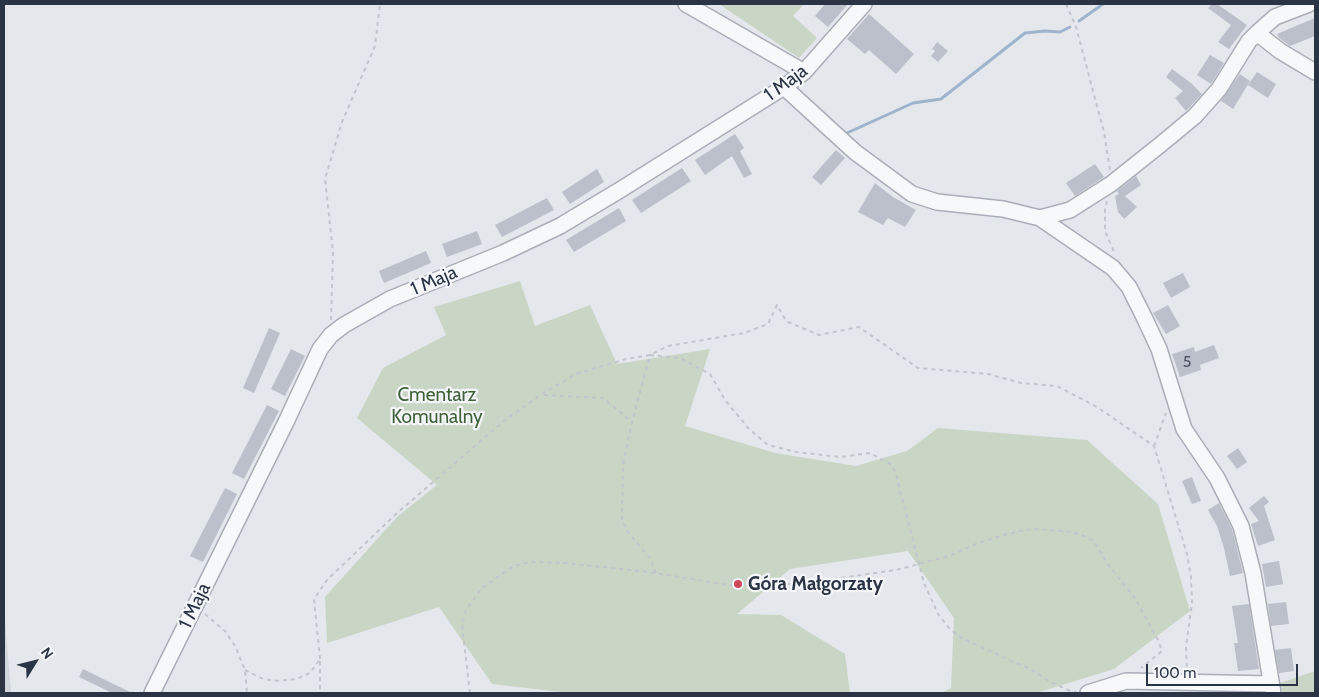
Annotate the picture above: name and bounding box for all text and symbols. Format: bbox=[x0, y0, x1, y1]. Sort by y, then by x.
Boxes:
street label: 1 Maja bbox=[760, 60, 812, 106]
street label: 1 Maja bbox=[407, 261, 461, 301]
house number: 5 bbox=[1183, 352, 1191, 372]
park label: Cmentarz Komunalny bbox=[391, 384, 483, 428]
place label: Góra Małgorzaty bbox=[748, 573, 883, 595]
marker: Góra Małgorzaty bbox=[732, 578, 744, 590]
street label: 1 Maja bbox=[174, 579, 216, 633]
north arrow bbox=[10, 637, 60, 687]
text: N bbox=[37, 644, 57, 662]
scale bar bbox=[1149, 654, 1302, 686]
text: 100 m bbox=[1154, 664, 1196, 682]

